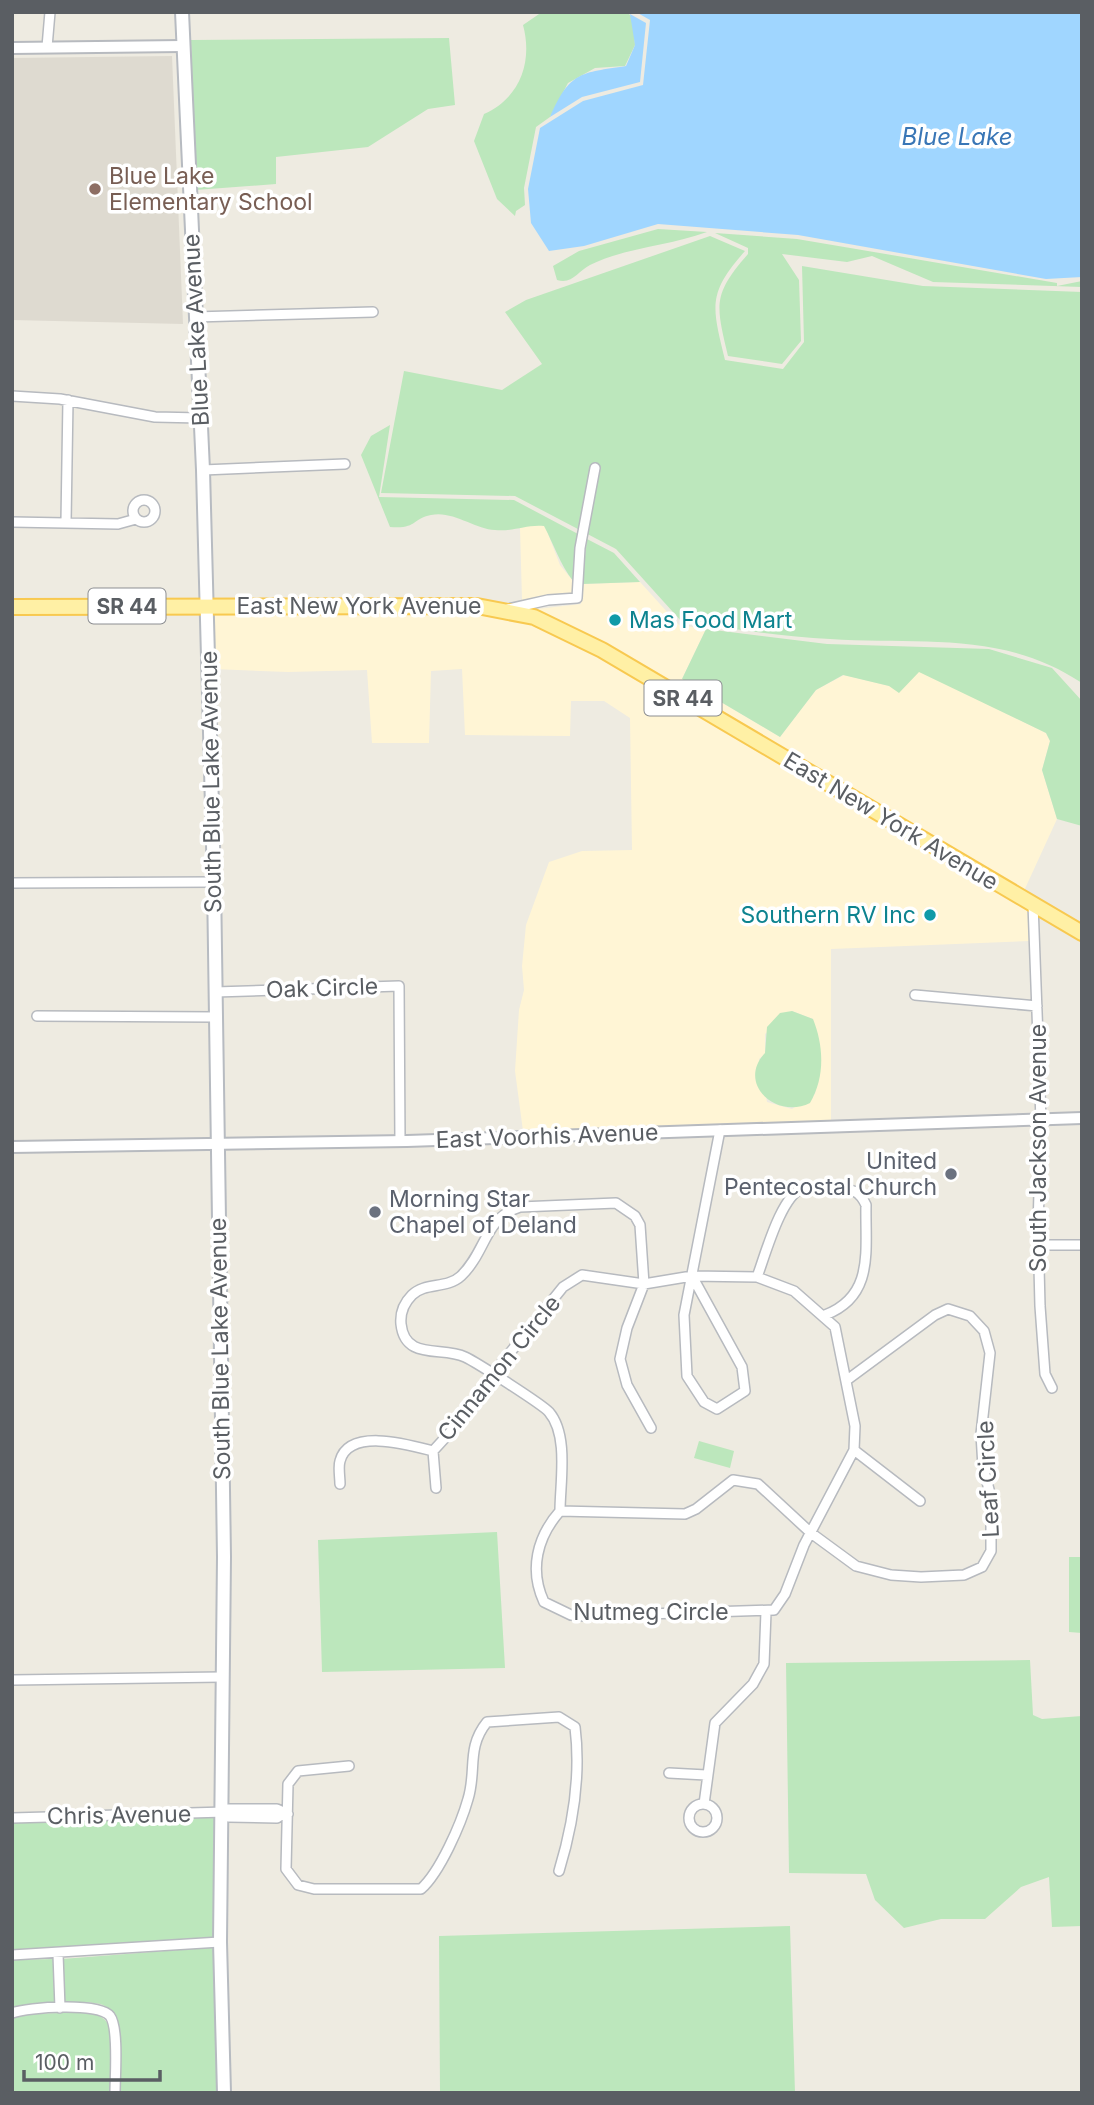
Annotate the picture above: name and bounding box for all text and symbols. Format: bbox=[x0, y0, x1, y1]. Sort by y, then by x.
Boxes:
water label: Blue Lake bbox=[901, 122, 1013, 151]
place label: Blue Lake Elementary School bbox=[109, 162, 313, 216]
marker: Blue Lake Elementary School bbox=[87, 181, 103, 197]
street label: Blue Lake Avenue bbox=[177, 233, 215, 427]
road number: SR 44 bbox=[88, 588, 166, 624]
street label: East New York Avenue bbox=[236, 592, 482, 620]
place label: Mas Food Mart bbox=[629, 606, 793, 634]
marker: Mas Food Mart bbox=[607, 612, 623, 628]
street label: South Blue Lake Avenue bbox=[195, 651, 227, 913]
road number: SR 44 bbox=[644, 680, 722, 716]
street label: East New York Avenue bbox=[779, 746, 1003, 896]
place label: Southern RV Inc bbox=[741, 901, 916, 929]
marker: Southern RV Inc bbox=[922, 907, 938, 923]
street label: Oak Circle bbox=[265, 972, 379, 1004]
street label: South Jackson Avenue bbox=[1024, 1024, 1052, 1272]
street label: East Voorhis Avenue bbox=[435, 1118, 659, 1154]
place label: United Pentecostal Church bbox=[724, 1147, 937, 1201]
marker: United Pentecostal Church bbox=[943, 1166, 959, 1182]
place label: Morning Star Chapel of Deland bbox=[389, 1185, 577, 1239]
marker: Morning Star Chapel of Deland bbox=[367, 1204, 383, 1220]
street label: South Blue Lake Avenue bbox=[204, 1218, 236, 1480]
street label: Cinnamon Circle bbox=[432, 1290, 566, 1446]
street label: Leaf Circle bbox=[971, 1420, 1005, 1538]
street label: Nutmeg Circle bbox=[573, 1598, 729, 1626]
street label: Chris Avenue bbox=[47, 1800, 191, 1830]
scale bar bbox=[24, 2038, 161, 2082]
text: 100 m bbox=[35, 2050, 94, 2075]

